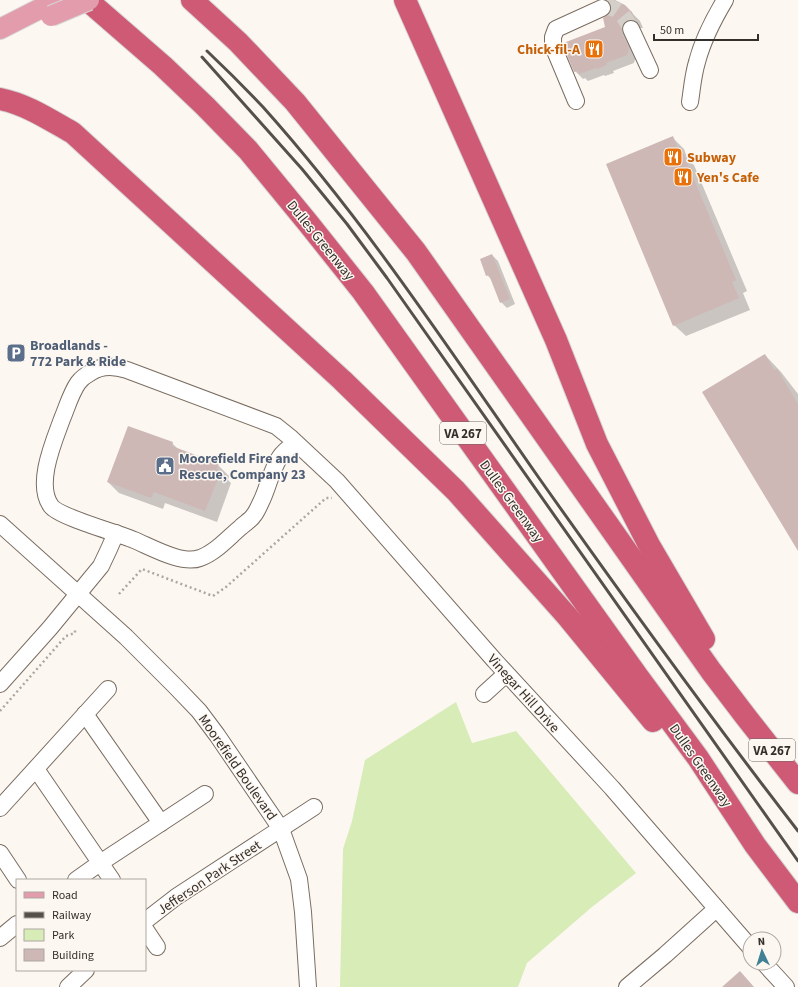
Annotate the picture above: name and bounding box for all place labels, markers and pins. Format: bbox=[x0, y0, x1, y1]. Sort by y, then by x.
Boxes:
restaurant icon: Chick-fil-A bbox=[583, 38, 605, 60]
place label: Chick-fil-A bbox=[517, 40, 581, 60]
restaurant icon: Subway bbox=[662, 146, 684, 168]
place label: Subway bbox=[687, 148, 737, 168]
restaurant icon: Yen's Cafe bbox=[672, 166, 694, 188]
place label: Yen's Cafe bbox=[696, 168, 759, 188]
place label: Broadlands - 772 Park & Ride bbox=[30, 336, 126, 372]
parking icon: Broadlands - 772 Park & Ride bbox=[5, 342, 27, 364]
place label: Moorefield Fire and Rescue, Company 23 bbox=[179, 449, 306, 485]
public building icon: Moorefield Fire and Rescue, Company 23 bbox=[154, 455, 176, 477]

